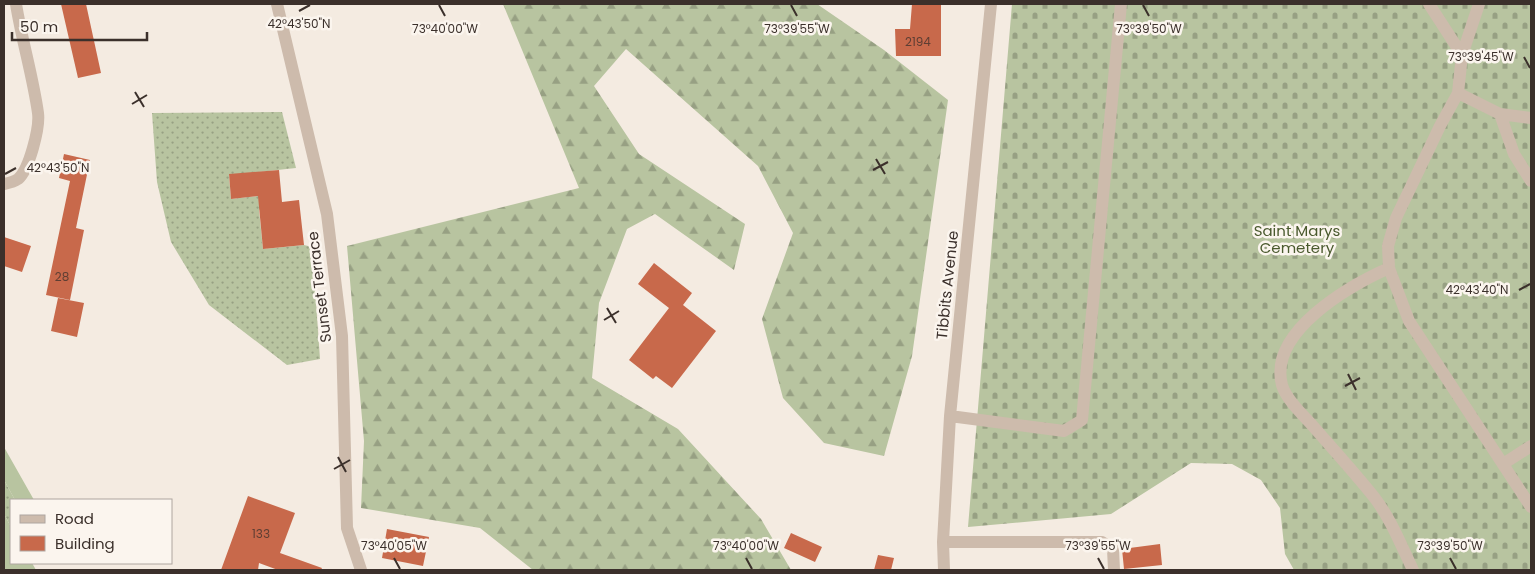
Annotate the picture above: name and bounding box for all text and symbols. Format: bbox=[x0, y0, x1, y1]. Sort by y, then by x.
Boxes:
scale bar bbox=[12, 10, 148, 42]
text: 42°43'50"N bbox=[268, 15, 330, 32]
text: 50 m bbox=[20, 16, 58, 37]
text: 73°40'00"W bbox=[412, 20, 478, 37]
text: 73°39'55"W bbox=[764, 20, 830, 37]
text: 73°39'50"W bbox=[1116, 20, 1182, 37]
house number: 2194 bbox=[905, 33, 931, 50]
text: 73°39'45"W bbox=[1448, 48, 1514, 65]
text: 42°43'50"N bbox=[27, 159, 89, 176]
park label: Saint Marys Cemetery bbox=[1254, 220, 1340, 258]
street label: Tibbits Avenue bbox=[931, 229, 963, 341]
street label: Sunset Terrace bbox=[302, 230, 336, 344]
house number: 28 bbox=[55, 268, 69, 285]
text: 42°43'40"N bbox=[1446, 281, 1508, 298]
legend bbox=[10, 499, 172, 564]
text: Road bbox=[55, 508, 94, 529]
house number: 133 bbox=[252, 525, 270, 542]
text: Building bbox=[55, 533, 115, 554]
text: 73°40'05"W bbox=[361, 537, 427, 554]
text: 73°40'00"W bbox=[713, 537, 779, 554]
text: 73°39'55"W bbox=[1065, 537, 1131, 554]
text: 73°39'50"W bbox=[1417, 537, 1483, 554]

